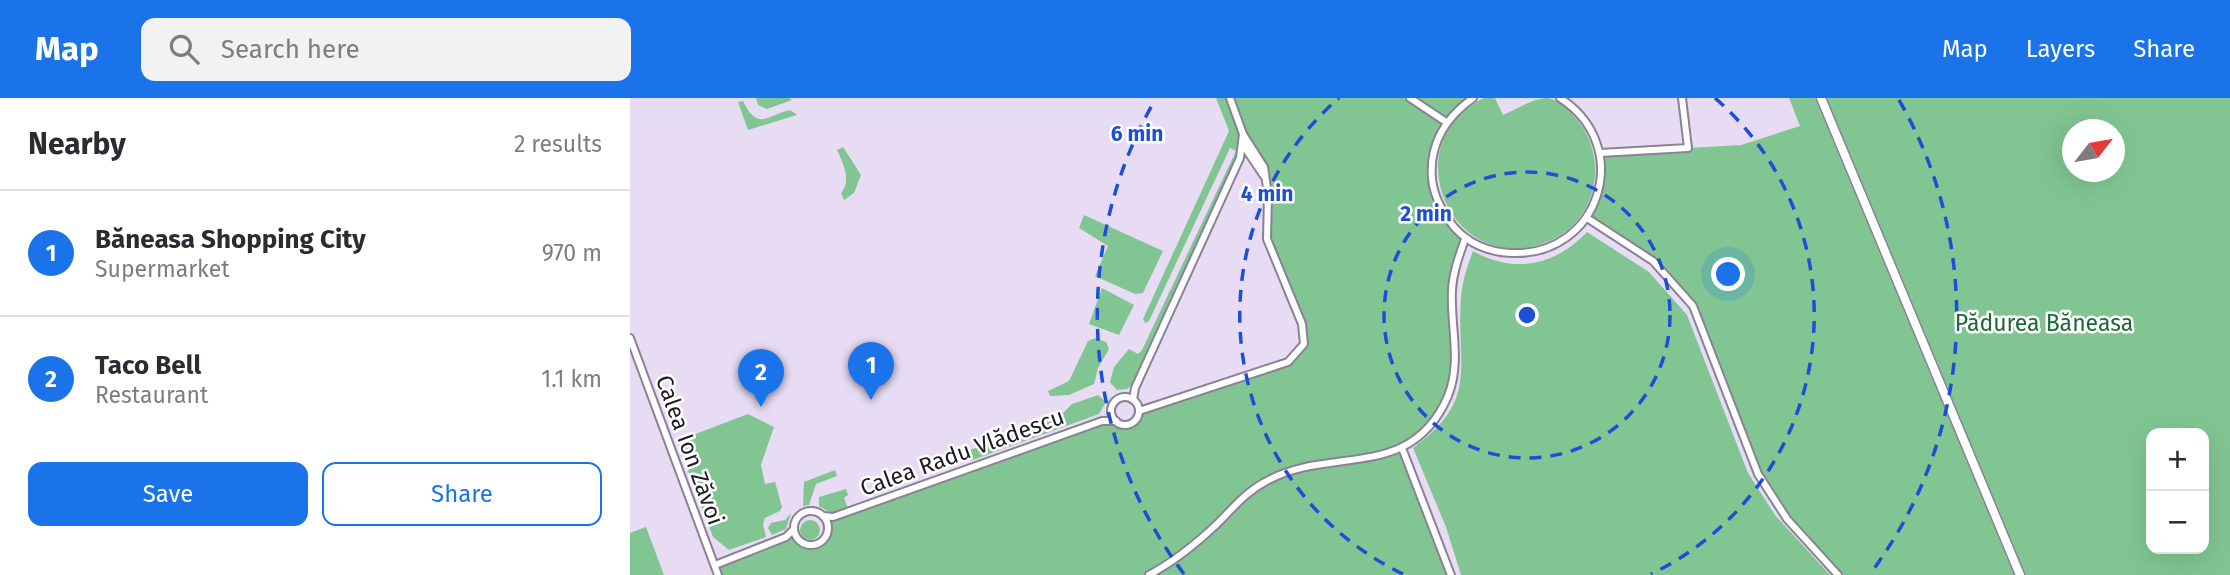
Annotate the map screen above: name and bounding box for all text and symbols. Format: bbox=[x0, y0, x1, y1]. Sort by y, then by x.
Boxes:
search box bbox=[141, 18, 631, 81]
text: Map bbox=[35, 29, 99, 69]
icon: search bbox=[165, 30, 203, 68]
text: Search here bbox=[221, 34, 360, 65]
text: Map bbox=[1942, 35, 1988, 63]
text: Layers bbox=[2026, 35, 2095, 63]
text: Share bbox=[2133, 35, 2195, 63]
north arrow bbox=[2062, 119, 2125, 182]
text: 6 min bbox=[1111, 121, 1163, 147]
text: Nearby bbox=[28, 126, 126, 162]
text: 2 results bbox=[514, 130, 602, 158]
text: 4 min bbox=[1241, 181, 1293, 207]
text: 2 min bbox=[1400, 201, 1452, 227]
text: Băneasa Shopping City bbox=[95, 224, 366, 255]
text: 1 bbox=[46, 239, 56, 267]
text: 970 m bbox=[542, 239, 602, 267]
text: Supermarket bbox=[95, 255, 230, 283]
your location bbox=[1711, 257, 1745, 291]
centre of rings bbox=[1515, 303, 1539, 327]
park label: Pădurea Băneasa bbox=[1955, 309, 2133, 337]
pin: 1 bbox=[848, 342, 894, 400]
pin: 2 bbox=[738, 349, 784, 407]
text: Taco Bell bbox=[95, 350, 201, 381]
text: 2 bbox=[45, 365, 57, 393]
text: 1.1 km bbox=[541, 365, 602, 393]
street label: Calea Ion Zăvoi bbox=[650, 371, 730, 529]
text: Restaurant bbox=[95, 381, 208, 409]
street label: Calea Radu Vlădescu bbox=[856, 402, 1068, 502]
map controls bbox=[2146, 428, 2209, 554]
button: + bbox=[2146, 428, 2209, 491]
button: Save bbox=[28, 462, 308, 526]
button: Share bbox=[322, 462, 602, 526]
button: − bbox=[2146, 491, 2209, 554]

